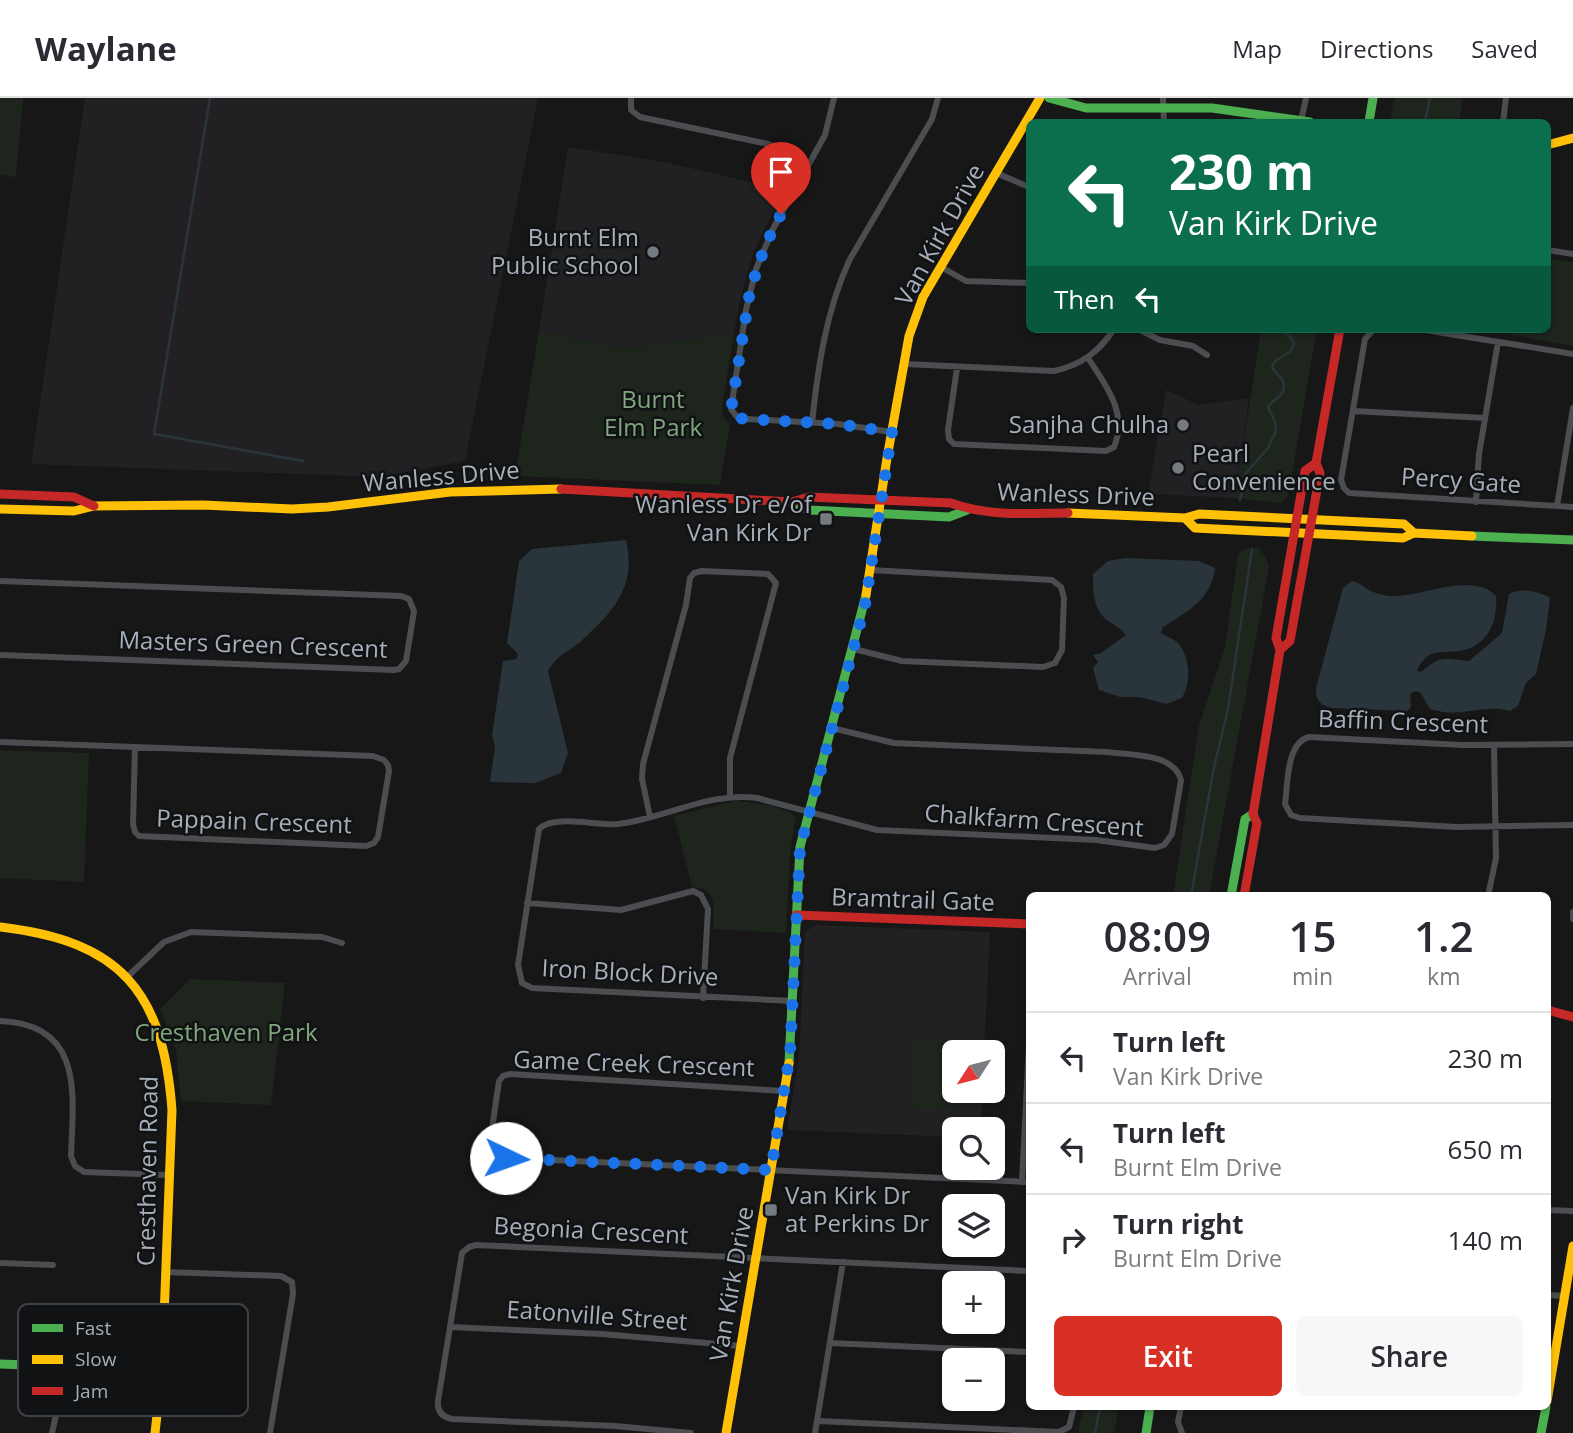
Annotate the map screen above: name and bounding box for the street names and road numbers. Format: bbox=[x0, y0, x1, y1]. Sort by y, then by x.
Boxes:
street label: Van Kirk Drive bbox=[886, 158, 991, 311]
street label: Wanless Drive bbox=[361, 452, 521, 499]
street label: Percy Gate bbox=[1400, 459, 1522, 500]
street label: Wanless Drive bbox=[997, 474, 1155, 513]
street label: Masters Green Crescent bbox=[118, 622, 388, 665]
street label: Baffin Crescent bbox=[1317, 701, 1489, 740]
street label: Chalkfarm Crescent bbox=[923, 795, 1145, 844]
street label: Pappain Crescent bbox=[156, 801, 352, 840]
street label: Bramtrail Gate bbox=[831, 879, 995, 918]
street label: Iron Block Drive bbox=[541, 950, 719, 993]
street label: Game Creek Crescent bbox=[513, 1042, 755, 1083]
street label: Cresthaven Road bbox=[128, 1076, 165, 1266]
street label: Van Kirk Drive bbox=[701, 1204, 760, 1364]
street label: Begonia Crescent bbox=[493, 1208, 689, 1251]
street label: Eatonville Street bbox=[506, 1292, 689, 1337]

